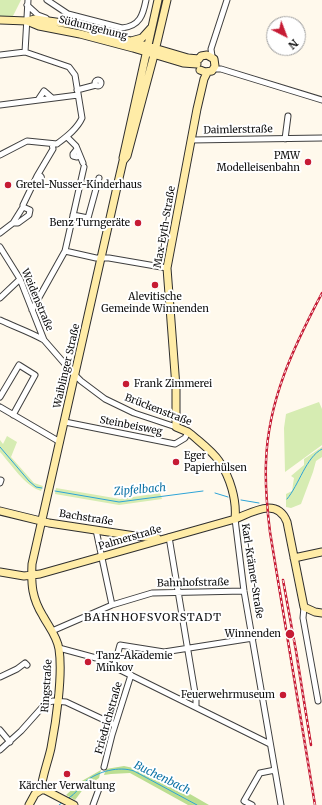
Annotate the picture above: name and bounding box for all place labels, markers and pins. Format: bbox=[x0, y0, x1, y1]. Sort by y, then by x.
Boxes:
place label: PMW Modelleisenbahn bbox=[217, 150, 300, 174]
marker: PMW Modelleisenbahn bbox=[303, 157, 313, 167]
place label: Gretel-Nusser-Kinderhaus bbox=[16, 179, 142, 191]
marker: Gretel-Nusser-Kinderhaus bbox=[3, 180, 13, 190]
place label: Benz Turngeräte bbox=[49, 217, 130, 229]
marker: Benz Turngeräte bbox=[133, 218, 143, 228]
marker: Alevitische Gemeinde Winnenden bbox=[150, 280, 160, 290]
place label: Alevitische Gemeinde Winnenden bbox=[101, 291, 209, 314]
place label: Frank Zimmerei bbox=[134, 378, 212, 390]
marker: Frank Zimmerei bbox=[121, 379, 131, 389]
place label: Eger Papierhülsen bbox=[184, 450, 247, 474]
marker: Eger Papierhülsen bbox=[171, 457, 181, 467]
place label: Winnenden bbox=[225, 628, 281, 640]
marker: Winnenden bbox=[284, 628, 296, 640]
place label: Tanz-Akademie Minkov bbox=[96, 650, 173, 674]
marker: Tanz-Akademie Minkov bbox=[83, 657, 93, 667]
place label: Feuerwehrmuseum bbox=[181, 689, 275, 701]
marker: Feuerwehrmuseum bbox=[278, 690, 288, 700]
marker: Kärcher Verwaltung bbox=[62, 769, 72, 779]
place label: Kärcher Verwaltung bbox=[19, 780, 115, 792]

